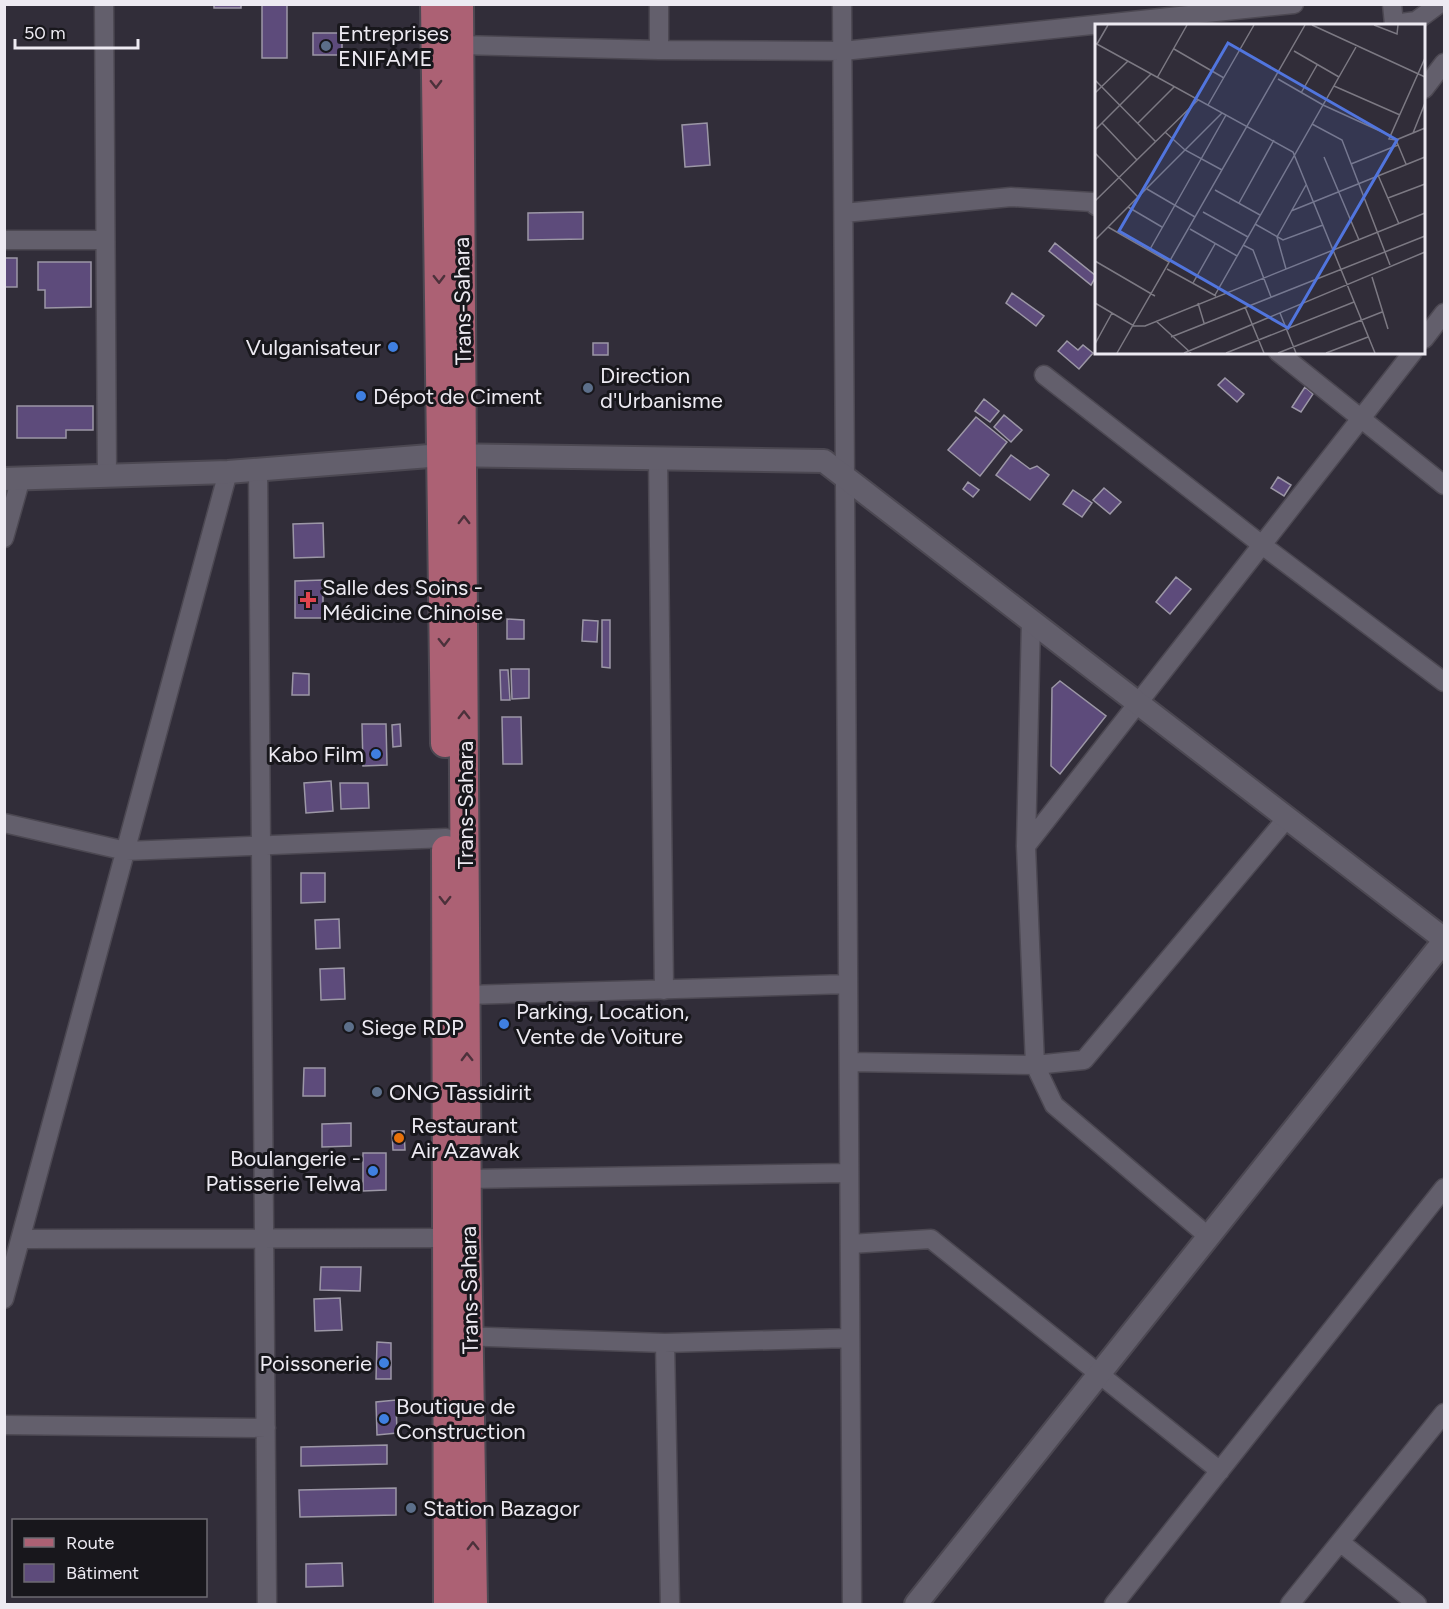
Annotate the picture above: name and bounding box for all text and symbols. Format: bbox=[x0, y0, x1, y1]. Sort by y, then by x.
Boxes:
scale bar bbox=[15, 12, 138, 50]
place label: Entreprises ENIFAME bbox=[338, 20, 449, 72]
text: 50 m bbox=[24, 22, 66, 44]
inset map bbox=[1095, 24, 1425, 354]
marker: Entreprises ENIFAME bbox=[319, 39, 333, 53]
one-way arrow bbox=[430, 79, 442, 88]
street label: Trans-Sahara bbox=[448, 237, 477, 365]
one-way arrow bbox=[433, 274, 445, 283]
place label: Vulganisateur bbox=[246, 334, 382, 361]
marker: Vulganisateur bbox=[386, 340, 400, 354]
place label: Direction d'Urbanisme bbox=[600, 362, 723, 414]
marker: Direction d'Urbanisme bbox=[581, 381, 595, 395]
place label: Dépot de Ciment bbox=[373, 383, 542, 410]
marker: Dépot de Ciment bbox=[354, 389, 368, 403]
one-way arrow bbox=[458, 516, 470, 525]
place label: Salle des Soins - Médicine Chinoise bbox=[322, 574, 503, 626]
marker: Salle des Soins - Médicine Chinoise bbox=[299, 591, 317, 609]
one-way arrow bbox=[438, 637, 450, 646]
one-way arrow bbox=[458, 711, 470, 720]
place label: Kabo Film bbox=[268, 741, 364, 768]
street label: Trans-Sahara bbox=[452, 741, 479, 869]
marker: Kabo Film bbox=[369, 747, 383, 761]
one-way arrow bbox=[439, 895, 451, 904]
place label: Parking, Location, Vente de Voiture bbox=[516, 998, 689, 1050]
place label: Siege RDP bbox=[361, 1014, 464, 1041]
marker: Parking, Location, Vente de Voiture bbox=[497, 1017, 511, 1031]
marker: Siege RDP bbox=[342, 1020, 356, 1034]
one-way arrow bbox=[461, 1053, 473, 1062]
place label: ONG Tassidirit bbox=[389, 1079, 532, 1106]
marker: ONG Tassidirit bbox=[370, 1085, 384, 1099]
place label: Restaurant Air Azawak bbox=[411, 1112, 520, 1164]
marker: Restaurant Air Azawak bbox=[392, 1131, 406, 1145]
place label: Boulangerie - Patisserie Telwa bbox=[205, 1145, 361, 1197]
marker: Boulangerie - Patisserie Telwa bbox=[366, 1164, 380, 1178]
street label: Trans-Sahara bbox=[455, 1226, 484, 1354]
place label: Poissonerie bbox=[260, 1350, 372, 1377]
marker: Poissonerie bbox=[377, 1356, 391, 1370]
place label: Boutique de Construction bbox=[396, 1393, 526, 1445]
marker: Boutique de Construction bbox=[377, 1412, 391, 1426]
place label: Station Bazagor bbox=[423, 1495, 580, 1522]
marker: Station Bazagor bbox=[404, 1501, 418, 1515]
legend bbox=[12, 1519, 207, 1597]
text: Route bbox=[66, 1532, 115, 1554]
one-way arrow bbox=[466, 1542, 479, 1551]
text: Bâtiment bbox=[66, 1562, 139, 1584]

